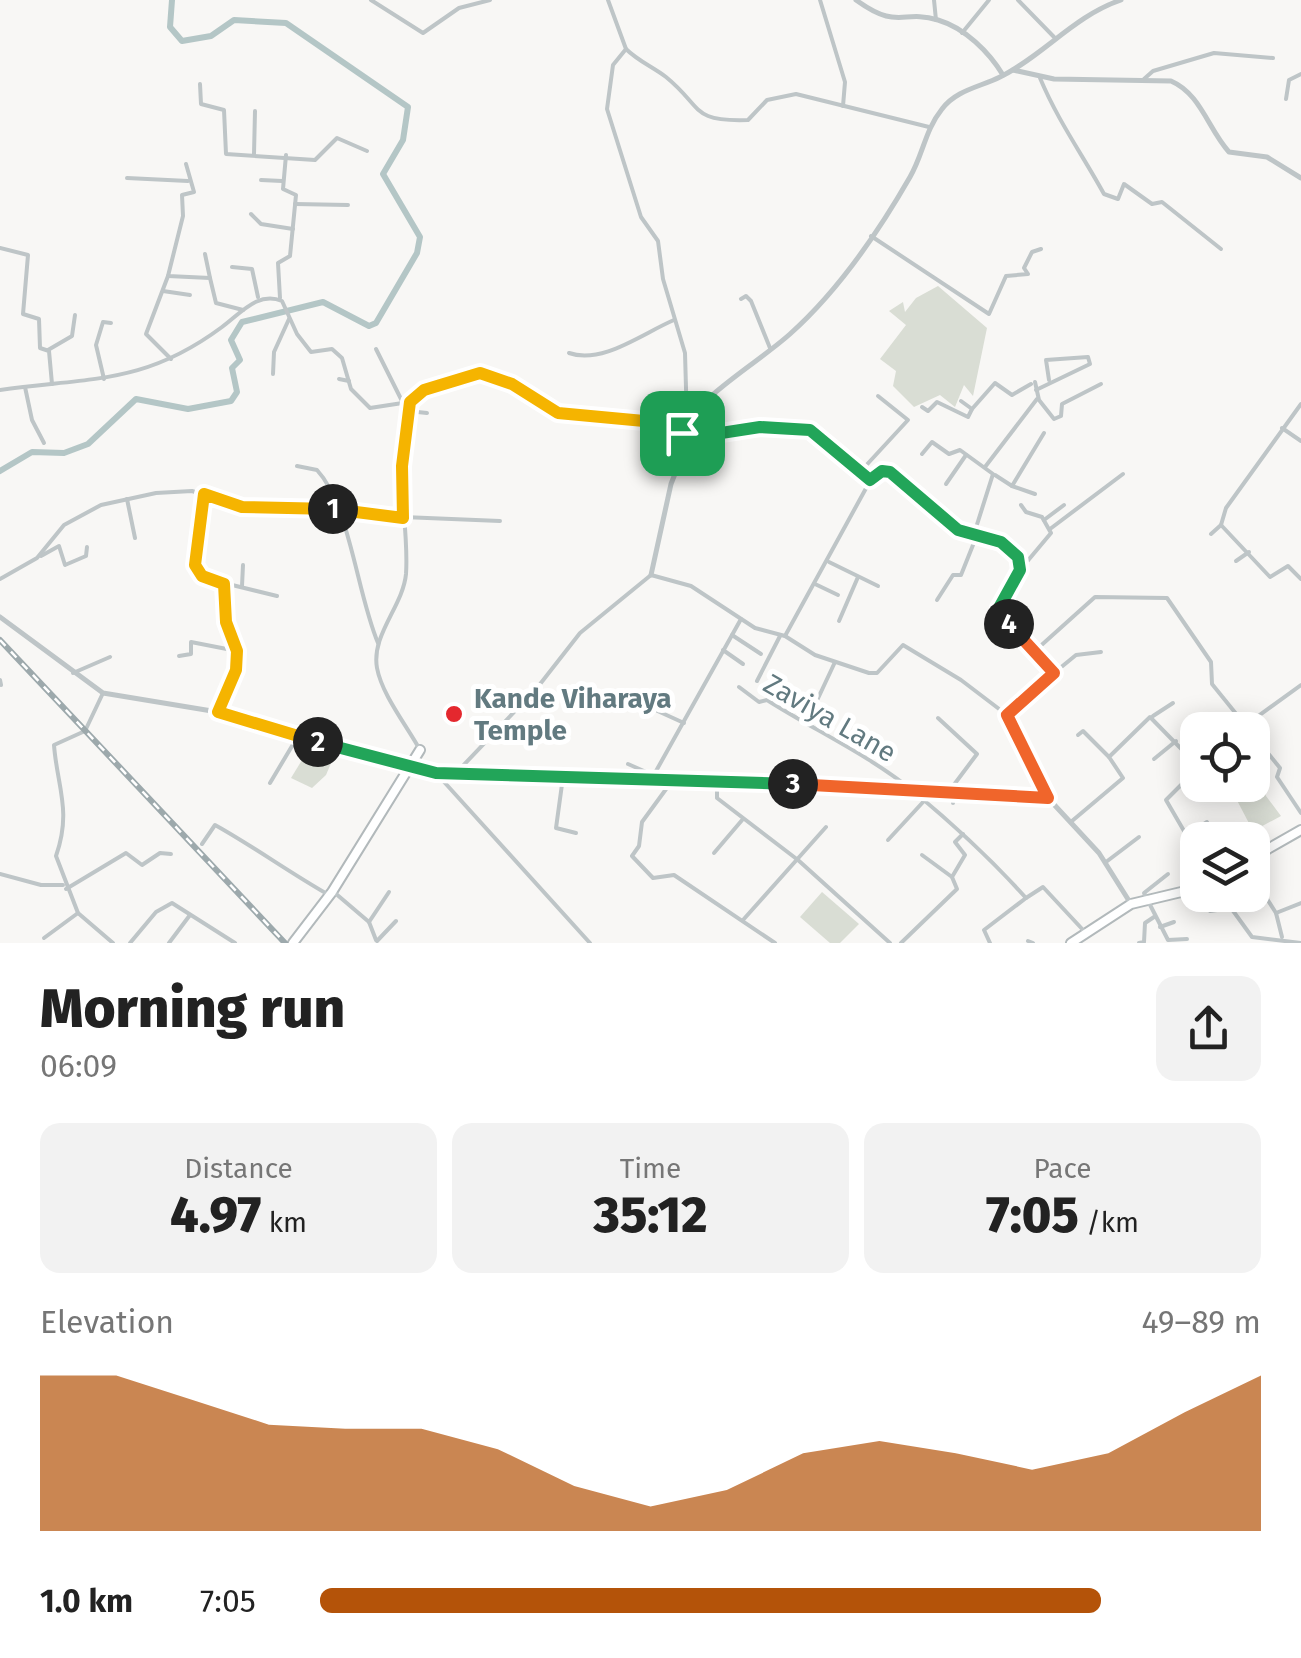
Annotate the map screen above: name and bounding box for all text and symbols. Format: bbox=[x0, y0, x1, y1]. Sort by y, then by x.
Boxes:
pin bbox=[640, 391, 725, 476]
icon: arrive bbox=[655, 406, 710, 461]
pin: 1 bbox=[308, 484, 358, 534]
text: 1 bbox=[327, 492, 340, 525]
pin: 4 bbox=[984, 599, 1034, 649]
text: 4 bbox=[1001, 607, 1017, 640]
street label: Zaviya Lane bbox=[758, 667, 902, 769]
place label: Kande Viharaya Temple bbox=[474, 682, 672, 747]
marker: Kande Viharaya Temple bbox=[443, 703, 465, 725]
map controls bbox=[1180, 712, 1270, 912]
button: locate bbox=[1180, 712, 1270, 802]
pin: 2 bbox=[293, 717, 343, 767]
text: 2 bbox=[311, 725, 325, 758]
pin: 3 bbox=[768, 759, 818, 809]
text: 3 bbox=[786, 767, 800, 800]
button: layers bbox=[1180, 822, 1270, 912]
text: Morning run bbox=[40, 976, 345, 1042]
button: share bbox=[1156, 976, 1261, 1081]
text: 06:09 bbox=[40, 1047, 117, 1085]
text: Distance bbox=[184, 1152, 293, 1185]
text: Time bbox=[620, 1152, 681, 1185]
text: Pace bbox=[1033, 1152, 1092, 1185]
text: 4.97 bbox=[170, 1185, 261, 1245]
text: 35:12 bbox=[594, 1185, 707, 1245]
text: 7:05 bbox=[986, 1185, 1079, 1245]
text: km bbox=[261, 1206, 307, 1239]
text: /km bbox=[1079, 1206, 1139, 1239]
text: Elevation bbox=[40, 1303, 174, 1341]
text: 49–89 m bbox=[1141, 1303, 1261, 1341]
text: 1.0 km bbox=[40, 1582, 133, 1620]
text: 7:05 bbox=[200, 1582, 256, 1620]

